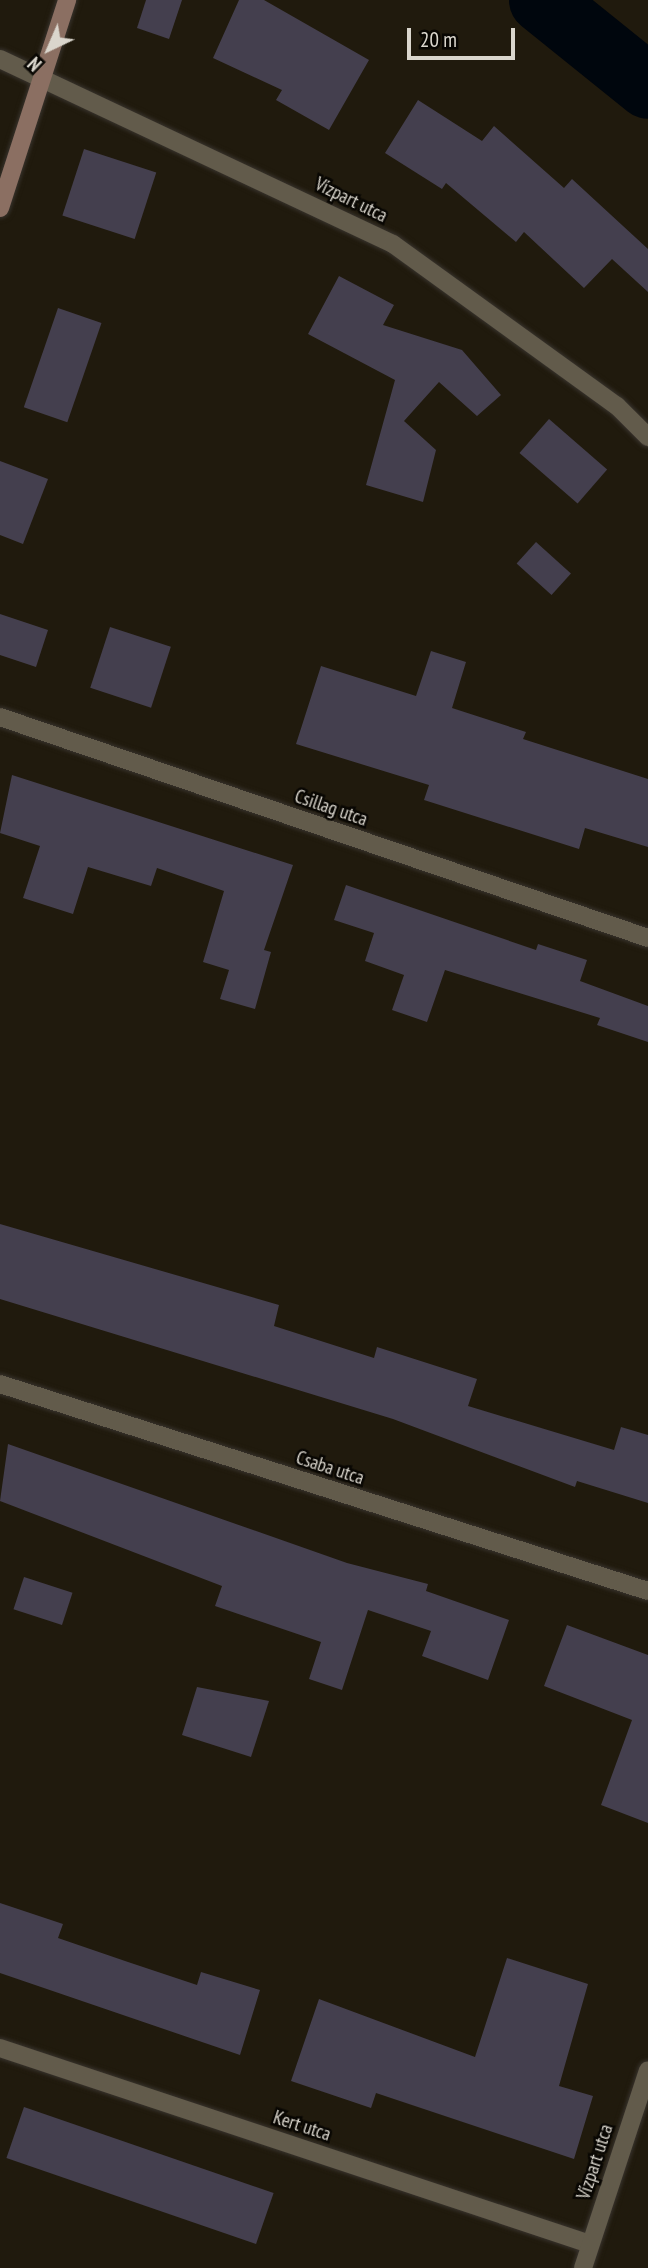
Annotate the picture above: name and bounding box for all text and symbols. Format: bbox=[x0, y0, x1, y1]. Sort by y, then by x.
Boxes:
north arrow bbox=[14, 14, 84, 84]
scale bar bbox=[410, 14, 518, 58]
text: 20 m bbox=[420, 26, 457, 53]
text: N bbox=[22, 52, 46, 76]
street label: Vízpart utca bbox=[311, 173, 391, 227]
street label: Csillag utca bbox=[292, 785, 370, 831]
street label: Csaba utca bbox=[293, 1446, 367, 1490]
street label: Kert utca bbox=[270, 2106, 334, 2146]
street label: Vízpart utca bbox=[572, 2122, 618, 2202]

